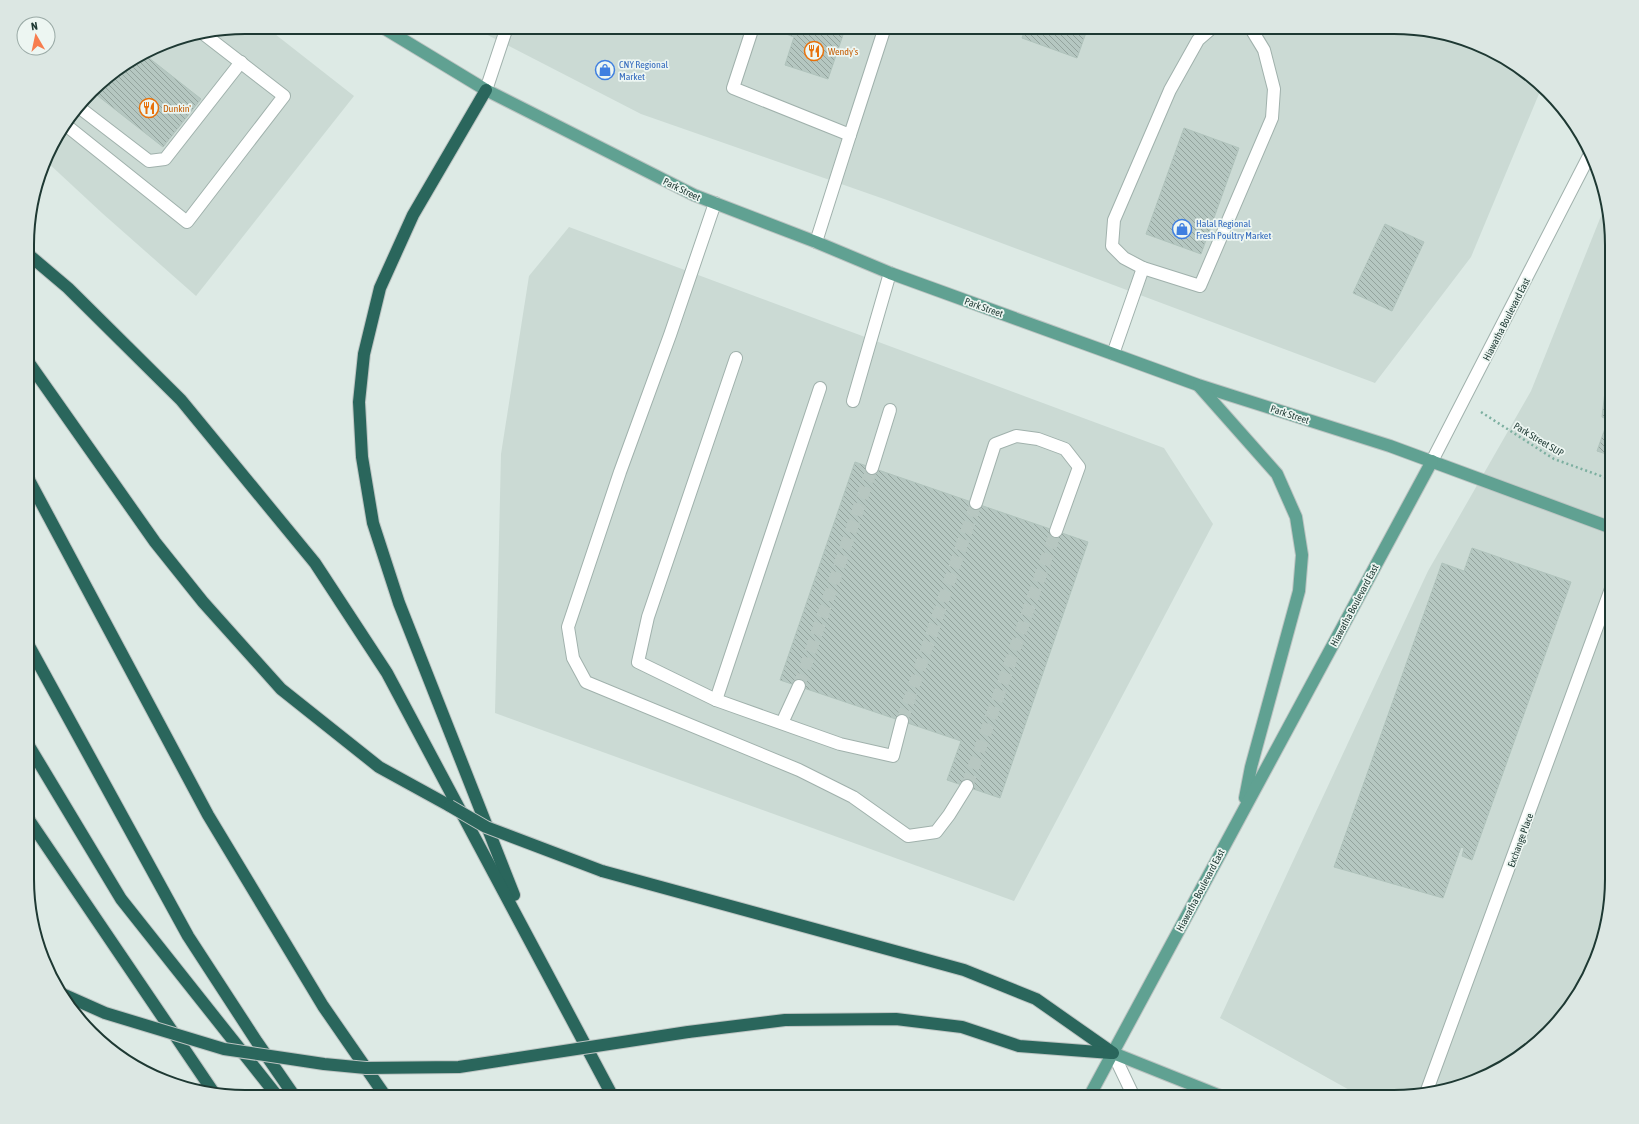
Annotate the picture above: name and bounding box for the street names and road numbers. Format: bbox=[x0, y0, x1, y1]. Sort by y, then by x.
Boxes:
street label: Park Street bbox=[661, 176, 702, 203]
street label: Hiawatha Boulevard East bbox=[1481, 276, 1532, 362]
street label: Park Street bbox=[963, 295, 1005, 320]
street label: Park Street bbox=[1269, 403, 1311, 426]
street label: Park Street SUP bbox=[1512, 420, 1566, 459]
street label: Hiawatha Boulevard East bbox=[1328, 562, 1381, 648]
street label: Exchange Place bbox=[1506, 811, 1535, 869]
street label: Hiawatha Boulevard East bbox=[1174, 847, 1227, 933]

